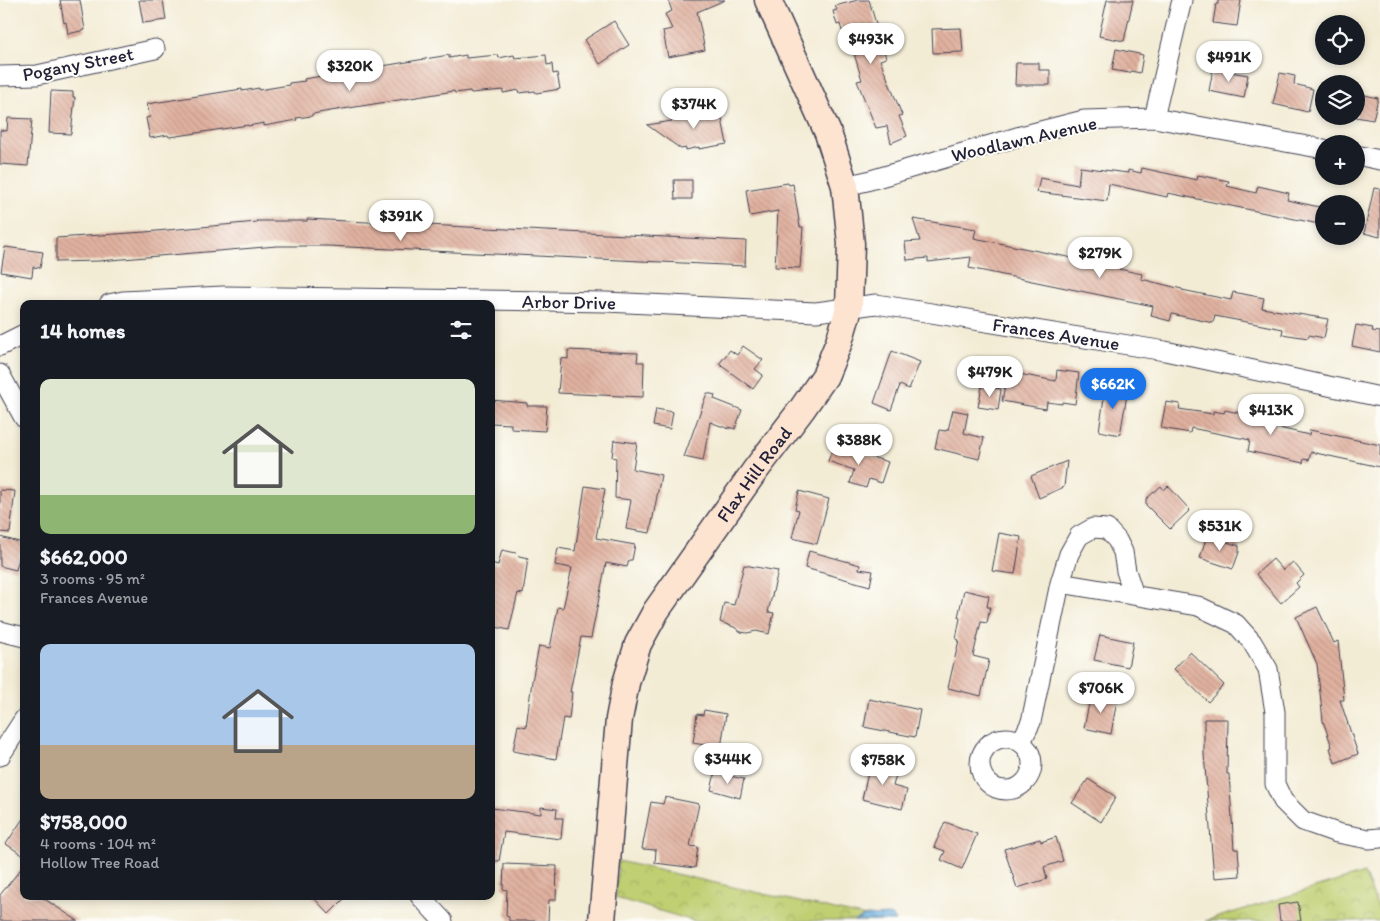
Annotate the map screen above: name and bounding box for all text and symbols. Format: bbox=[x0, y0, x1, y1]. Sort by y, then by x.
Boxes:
map controls bbox=[1315, 15, 1365, 245]
button: locate bbox=[1315, 15, 1365, 65]
pin: $493K bbox=[836, 22, 906, 65]
text: $493K bbox=[848, 29, 894, 48]
pin: $491K bbox=[1194, 41, 1264, 83]
street label: Pogany Street bbox=[20, 42, 136, 86]
text: $491K bbox=[1207, 47, 1251, 66]
pin: $320K bbox=[315, 49, 385, 92]
text: $320K bbox=[327, 56, 373, 75]
button: layers bbox=[1315, 75, 1365, 125]
pin: $374K bbox=[659, 88, 729, 130]
text: $374K bbox=[672, 94, 716, 113]
street label: Woodlawn Avenue bbox=[949, 111, 1099, 167]
button: + bbox=[1315, 135, 1365, 185]
button: − bbox=[1315, 195, 1365, 245]
pin: $391K bbox=[366, 200, 436, 242]
text: $391K bbox=[380, 206, 422, 225]
pin: $279K bbox=[1065, 236, 1135, 279]
text: $279K bbox=[1078, 243, 1122, 262]
street label: Arbor Drive bbox=[522, 290, 616, 314]
street label: Frances Avenue bbox=[991, 313, 1121, 355]
icon: filters bbox=[447, 316, 475, 344]
text: 14 homes bbox=[40, 318, 125, 343]
pin: $479K bbox=[955, 356, 1025, 398]
text: $479K bbox=[968, 362, 1012, 381]
pin: $662K bbox=[1078, 368, 1148, 410]
text: $662K bbox=[1091, 374, 1135, 393]
pin: $413K bbox=[1236, 394, 1306, 436]
text: $413K bbox=[1249, 400, 1293, 419]
icon: home bbox=[213, 411, 303, 501]
street label: Flax Hill Road bbox=[711, 422, 796, 526]
pin: $388K bbox=[824, 424, 894, 466]
text: $388K bbox=[837, 430, 881, 449]
pin: $531K bbox=[1185, 510, 1255, 552]
text: $531K bbox=[1199, 516, 1241, 535]
text: $662,000 bbox=[40, 544, 128, 569]
text: 3 rooms · 95 m² bbox=[40, 569, 145, 588]
text: Frances Avenue bbox=[40, 588, 148, 607]
pin: $706K bbox=[1066, 672, 1136, 714]
icon: home bbox=[213, 676, 303, 766]
text: $706K bbox=[1079, 678, 1123, 697]
pin: $344K bbox=[693, 742, 763, 785]
pin: $758K bbox=[848, 744, 918, 786]
text: $344K bbox=[705, 749, 751, 768]
text: $758K bbox=[861, 750, 905, 769]
text: $758,000 bbox=[40, 809, 127, 834]
text: 4 rooms · 104 m² bbox=[40, 834, 156, 853]
text: Hollow Tree Road bbox=[40, 853, 159, 872]

